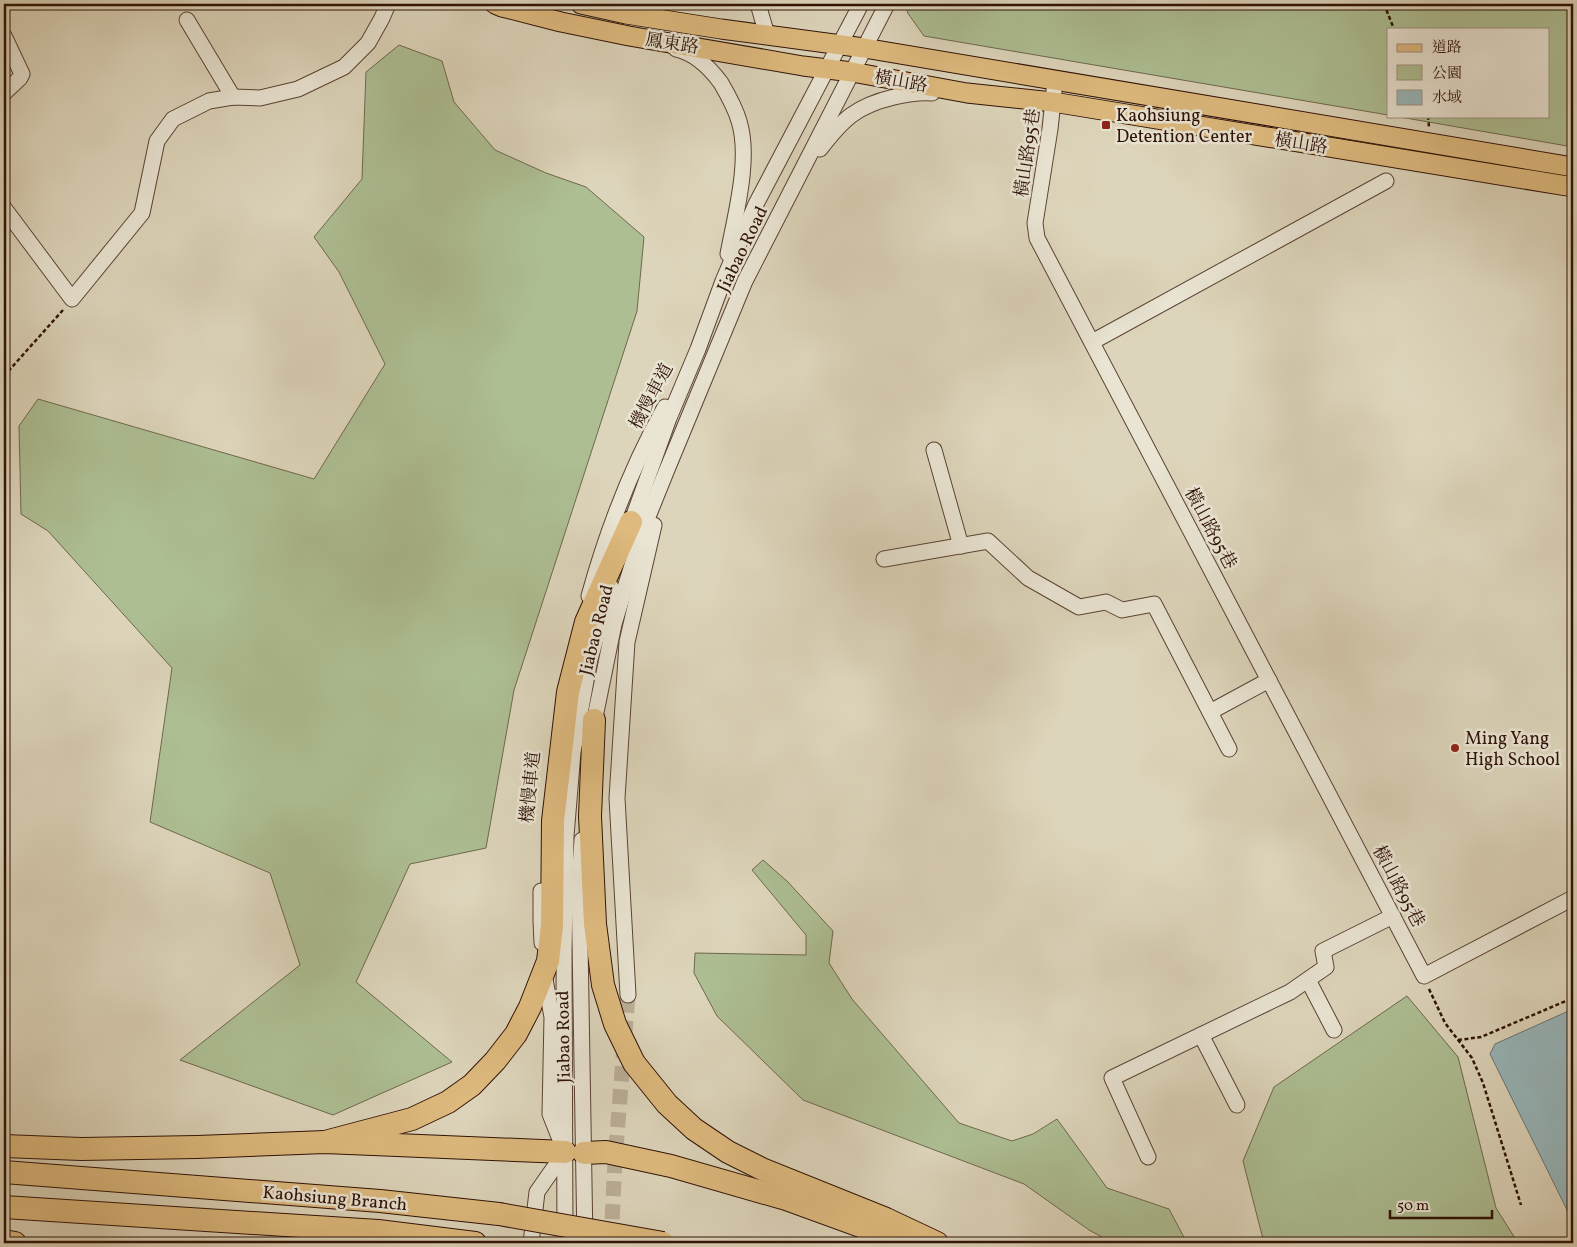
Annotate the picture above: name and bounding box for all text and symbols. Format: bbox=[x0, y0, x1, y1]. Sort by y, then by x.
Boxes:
street label: 鳳東路 bbox=[643, 28, 700, 61]
legend bbox=[1387, 28, 1550, 118]
text: 道路 bbox=[1432, 38, 1462, 59]
text: 公園 bbox=[1432, 64, 1462, 85]
street label: 橫山路 bbox=[872, 65, 929, 99]
text: 水域 bbox=[1432, 88, 1462, 109]
place label: Kaohsiung Detention Center bbox=[1116, 104, 1252, 150]
street label: 橫山路95巷 bbox=[1010, 107, 1047, 199]
marker: Kaohsiung Detention Center bbox=[1100, 119, 1112, 131]
street label: 橫山路 bbox=[1272, 128, 1329, 161]
street label: Jiabao Road bbox=[712, 202, 775, 297]
street label: 機慢車道 bbox=[624, 359, 680, 434]
street label: 橫山路95巷 bbox=[1178, 483, 1242, 574]
street label: Jiabao Road bbox=[574, 582, 621, 678]
place label: Ming Yang High School bbox=[1465, 727, 1560, 773]
marker: Ming Yang High School bbox=[1449, 742, 1461, 754]
street label: 機慢車道 bbox=[515, 750, 548, 824]
street label: 橫山路95巷 bbox=[1366, 841, 1430, 932]
street label: Jiabao Road bbox=[551, 990, 578, 1084]
street label: Kaohsiung Branch bbox=[262, 1181, 408, 1218]
scale bar bbox=[1390, 1187, 1492, 1219]
text: 50 m bbox=[1397, 1196, 1429, 1217]

